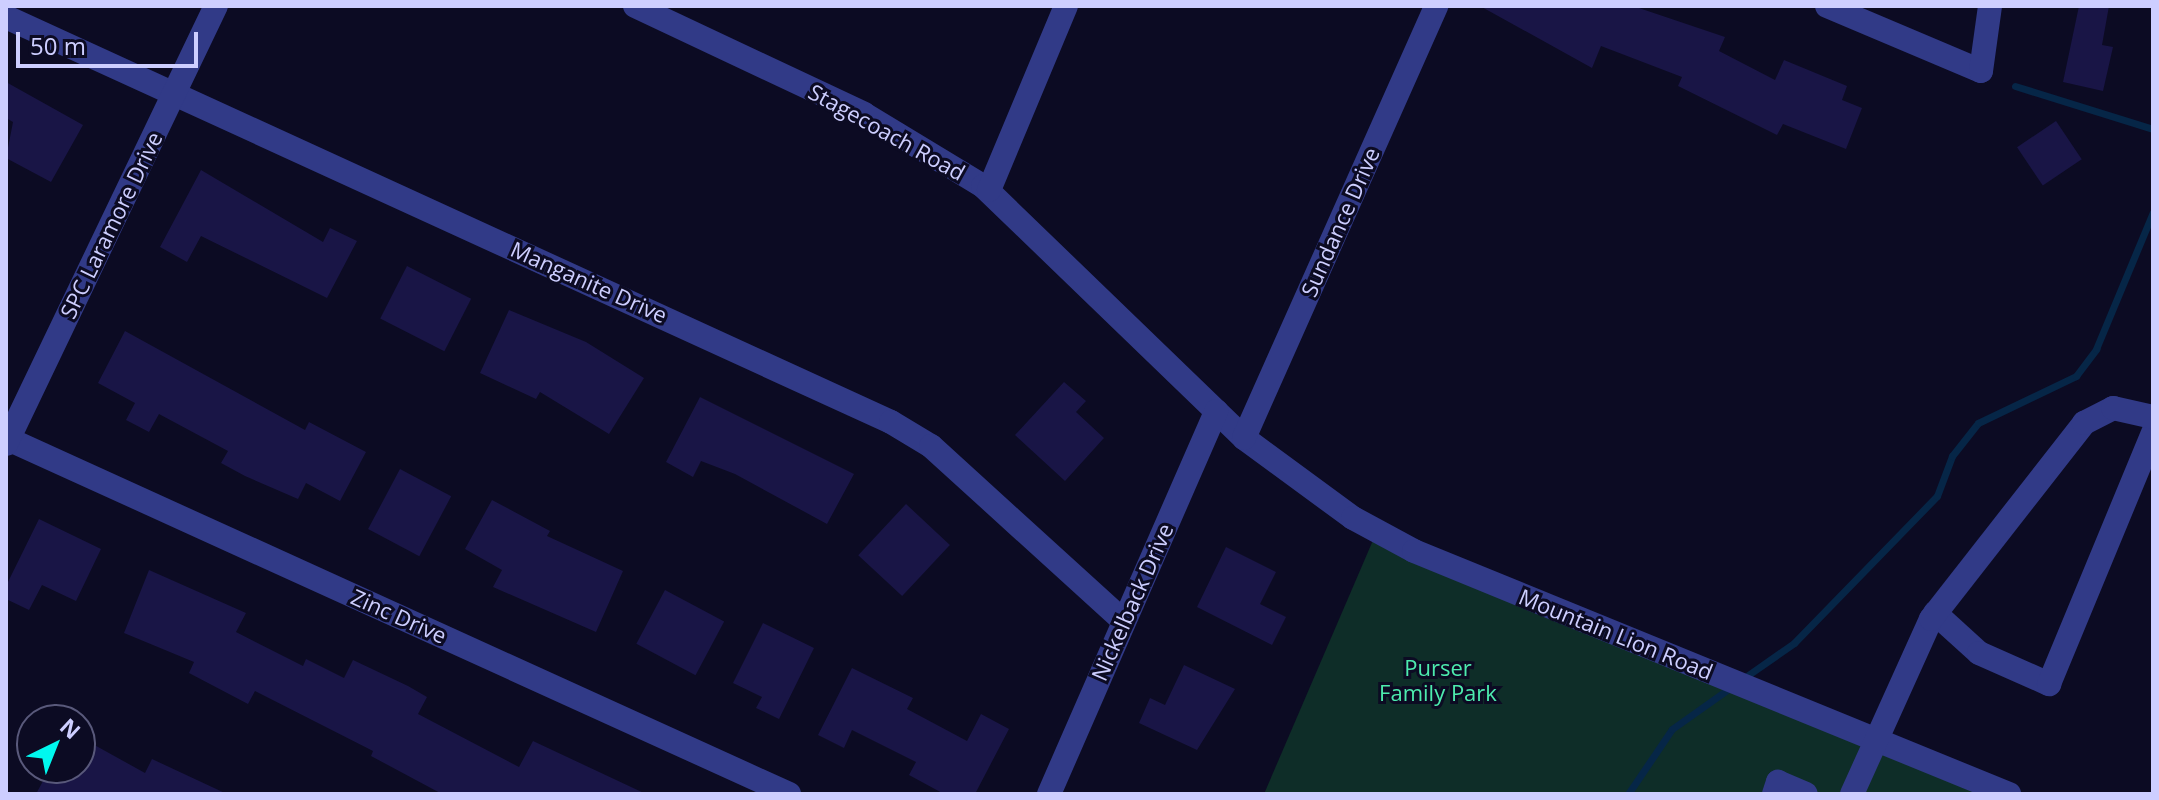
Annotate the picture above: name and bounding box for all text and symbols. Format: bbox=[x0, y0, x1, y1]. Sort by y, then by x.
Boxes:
scale bar bbox=[20, 16, 202, 66]
text: 50 m bbox=[30, 29, 86, 62]
street label: Stagecoach Road bbox=[804, 78, 970, 186]
street label: SPC Laramore Drive bbox=[54, 127, 168, 323]
street label: Sundance Drive bbox=[1295, 143, 1385, 301]
street label: Manganite Drive bbox=[507, 236, 671, 328]
street label: Nickelback Drive bbox=[1085, 519, 1179, 685]
street label: Zinc Drive bbox=[347, 583, 451, 649]
street label: Mountain Lion Road bbox=[1515, 583, 1717, 685]
park label: Purser Family Park bbox=[1379, 654, 1497, 706]
north arrow bbox=[16, 704, 96, 784]
text: N bbox=[54, 711, 88, 745]

